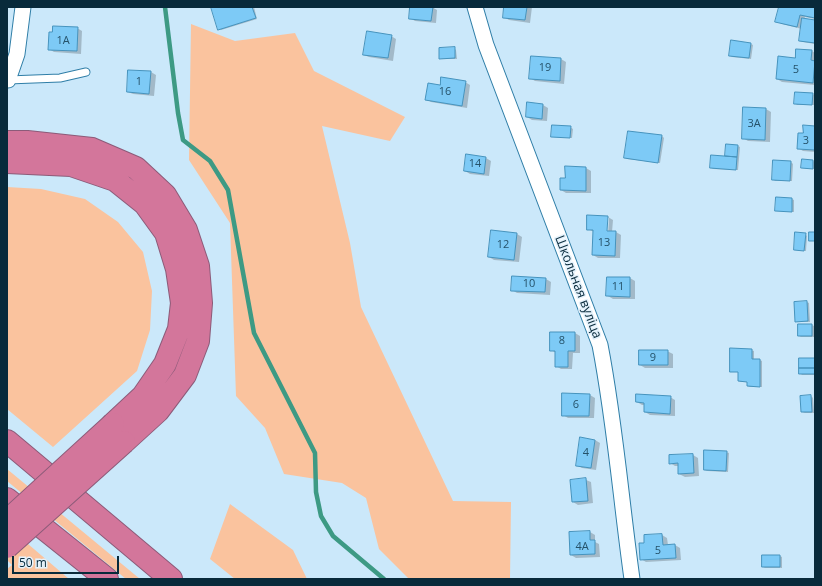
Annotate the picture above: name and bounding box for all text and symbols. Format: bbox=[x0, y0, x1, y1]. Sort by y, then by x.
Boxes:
house number: 1А bbox=[56, 34, 70, 48]
house number: 19 bbox=[539, 61, 551, 75]
house number: 5 bbox=[793, 63, 799, 77]
house number: 1 bbox=[136, 75, 142, 89]
house number: 16 bbox=[439, 85, 451, 99]
house number: 3А bbox=[747, 117, 761, 131]
house number: 3 bbox=[803, 134, 809, 148]
house number: 14 bbox=[469, 157, 481, 171]
street label: Школьная вуліца bbox=[551, 233, 605, 341]
house number: 13 bbox=[598, 236, 610, 250]
house number: 12 bbox=[497, 238, 509, 252]
house number: 10 bbox=[523, 277, 535, 291]
house number: 11 bbox=[612, 280, 624, 294]
house number: 8 bbox=[559, 334, 565, 348]
house number: 9 bbox=[650, 351, 656, 365]
house number: 6 bbox=[573, 398, 579, 412]
house number: 4 bbox=[583, 446, 589, 460]
house number: 4А bbox=[575, 540, 589, 554]
house number: 5 bbox=[655, 544, 661, 558]
scale bar bbox=[14, 548, 121, 574]
text: 50 m bbox=[19, 554, 47, 571]

